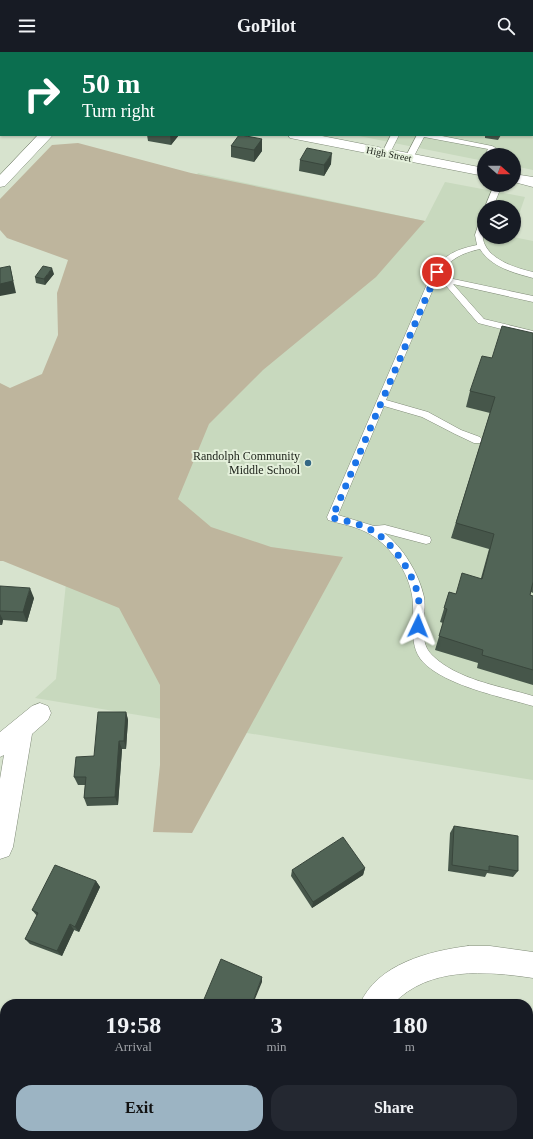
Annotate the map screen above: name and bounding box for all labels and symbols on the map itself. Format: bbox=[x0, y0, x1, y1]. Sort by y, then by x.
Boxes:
street label: High Street bbox=[365, 144, 413, 164]
north arrow bbox=[477, 148, 521, 192]
pin bbox=[420, 255, 454, 289]
place label: Randolph Community Middle School bbox=[193, 449, 301, 477]
marker: Randolph Community Middle School bbox=[303, 458, 313, 468]
position arrow bbox=[397, 605, 439, 647]

